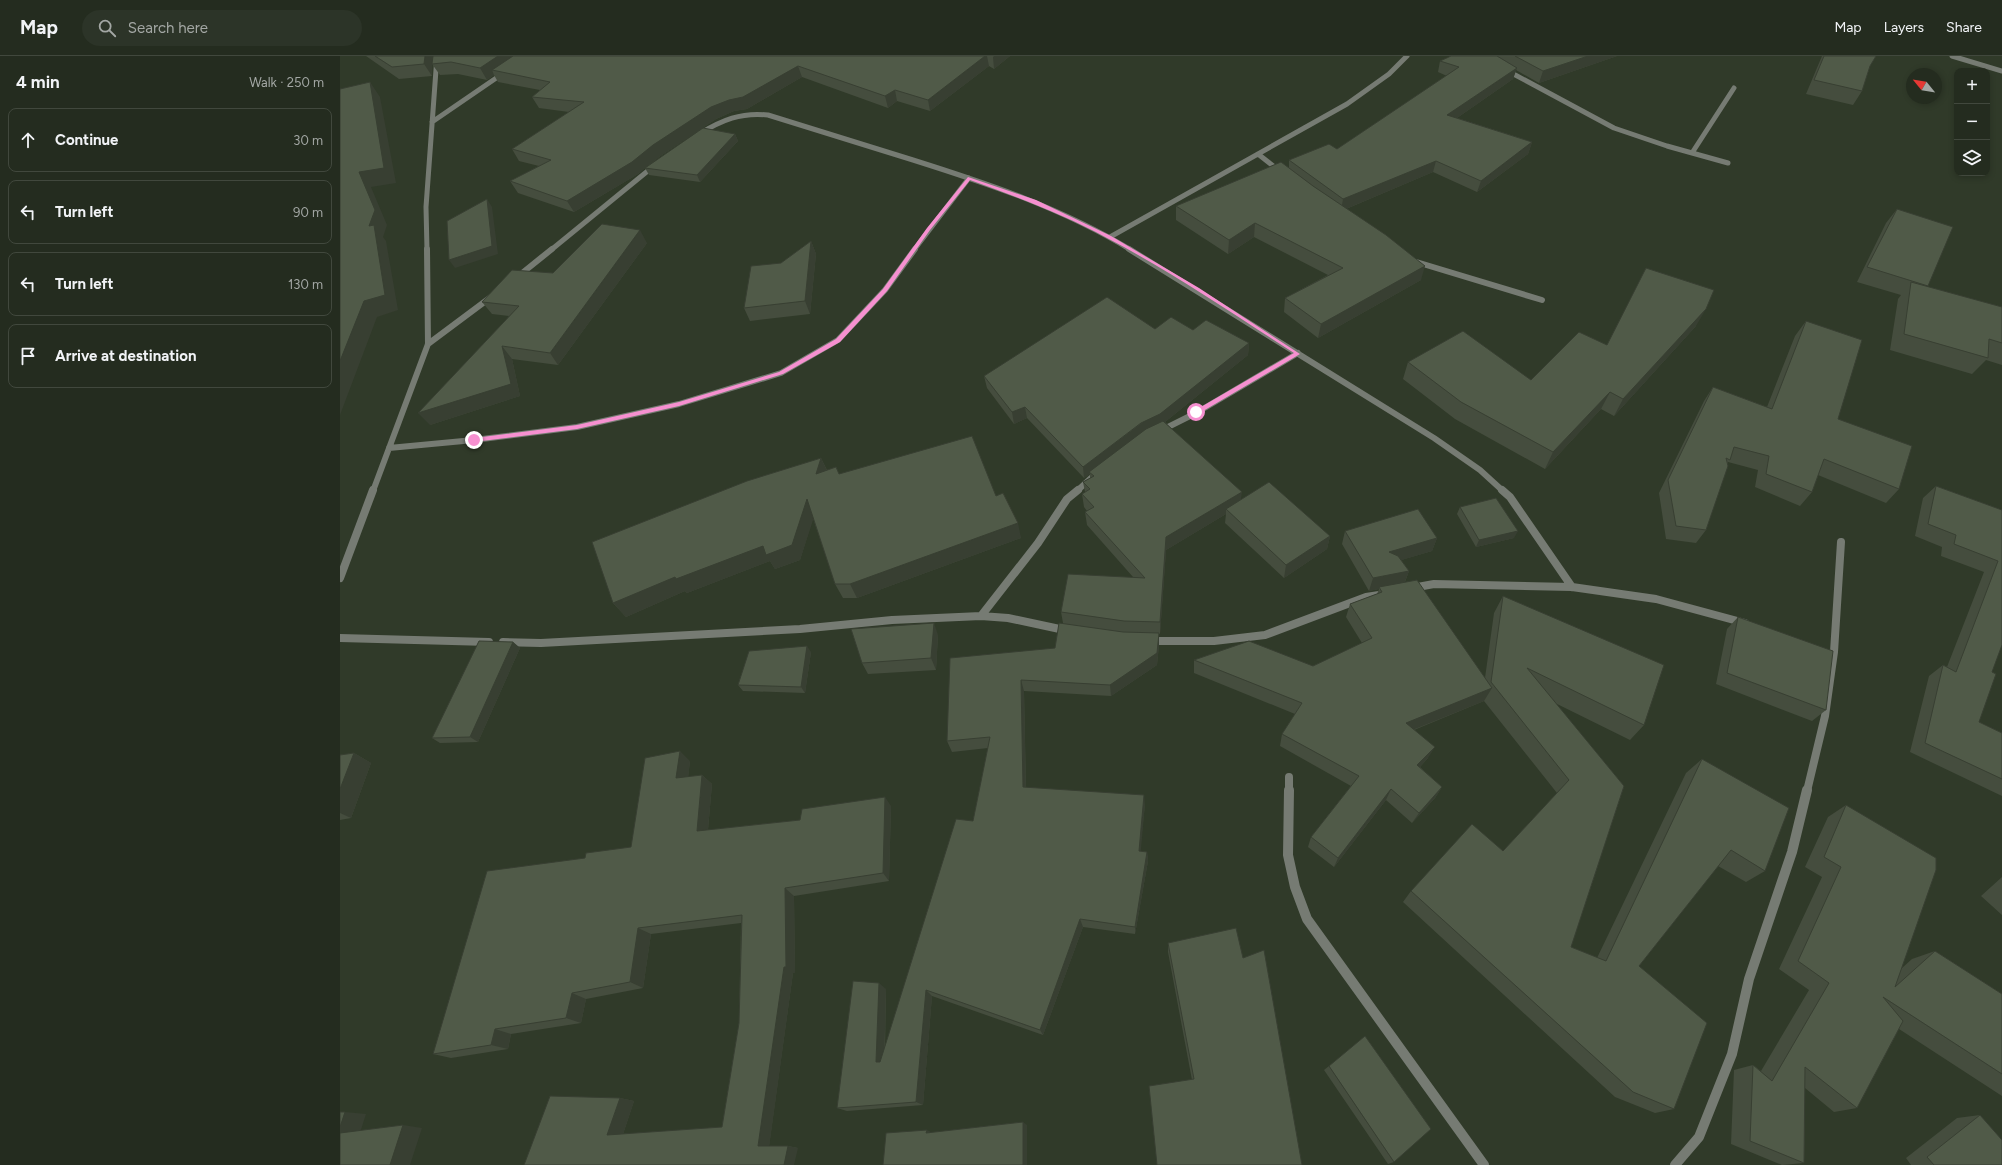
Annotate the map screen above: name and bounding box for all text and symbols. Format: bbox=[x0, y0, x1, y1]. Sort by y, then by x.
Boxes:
search box bbox=[82, 10, 362, 46]
text: Map bbox=[20, 16, 58, 39]
icon: search bbox=[96, 17, 118, 39]
text: Search here bbox=[128, 19, 208, 37]
text: Map bbox=[1834, 19, 1862, 36]
text: Layers bbox=[1884, 19, 1924, 36]
text: Share bbox=[1946, 19, 1982, 36]
north arrow bbox=[1906, 68, 1942, 104]
map controls bbox=[1954, 68, 1990, 176]
button: + bbox=[1954, 68, 1990, 104]
text: 4 min bbox=[16, 72, 60, 92]
text: Walk · 250 m bbox=[249, 75, 324, 90]
button: − bbox=[1954, 104, 1990, 140]
icon: ahead bbox=[17, 129, 39, 151]
text: Continue bbox=[55, 131, 118, 149]
text: 30 m bbox=[293, 133, 323, 148]
button: layers bbox=[1954, 140, 1990, 176]
icon: left bbox=[17, 201, 39, 223]
text: Turn left bbox=[55, 203, 113, 221]
text: 90 m bbox=[293, 205, 323, 220]
icon: left bbox=[17, 273, 39, 295]
text: Turn left bbox=[55, 275, 113, 293]
text: 130 m bbox=[288, 277, 323, 292]
icon: arrive bbox=[17, 345, 39, 367]
text: Arrive at destination bbox=[55, 347, 196, 365]
route start bbox=[1187, 403, 1205, 421]
route end bbox=[465, 431, 483, 449]

